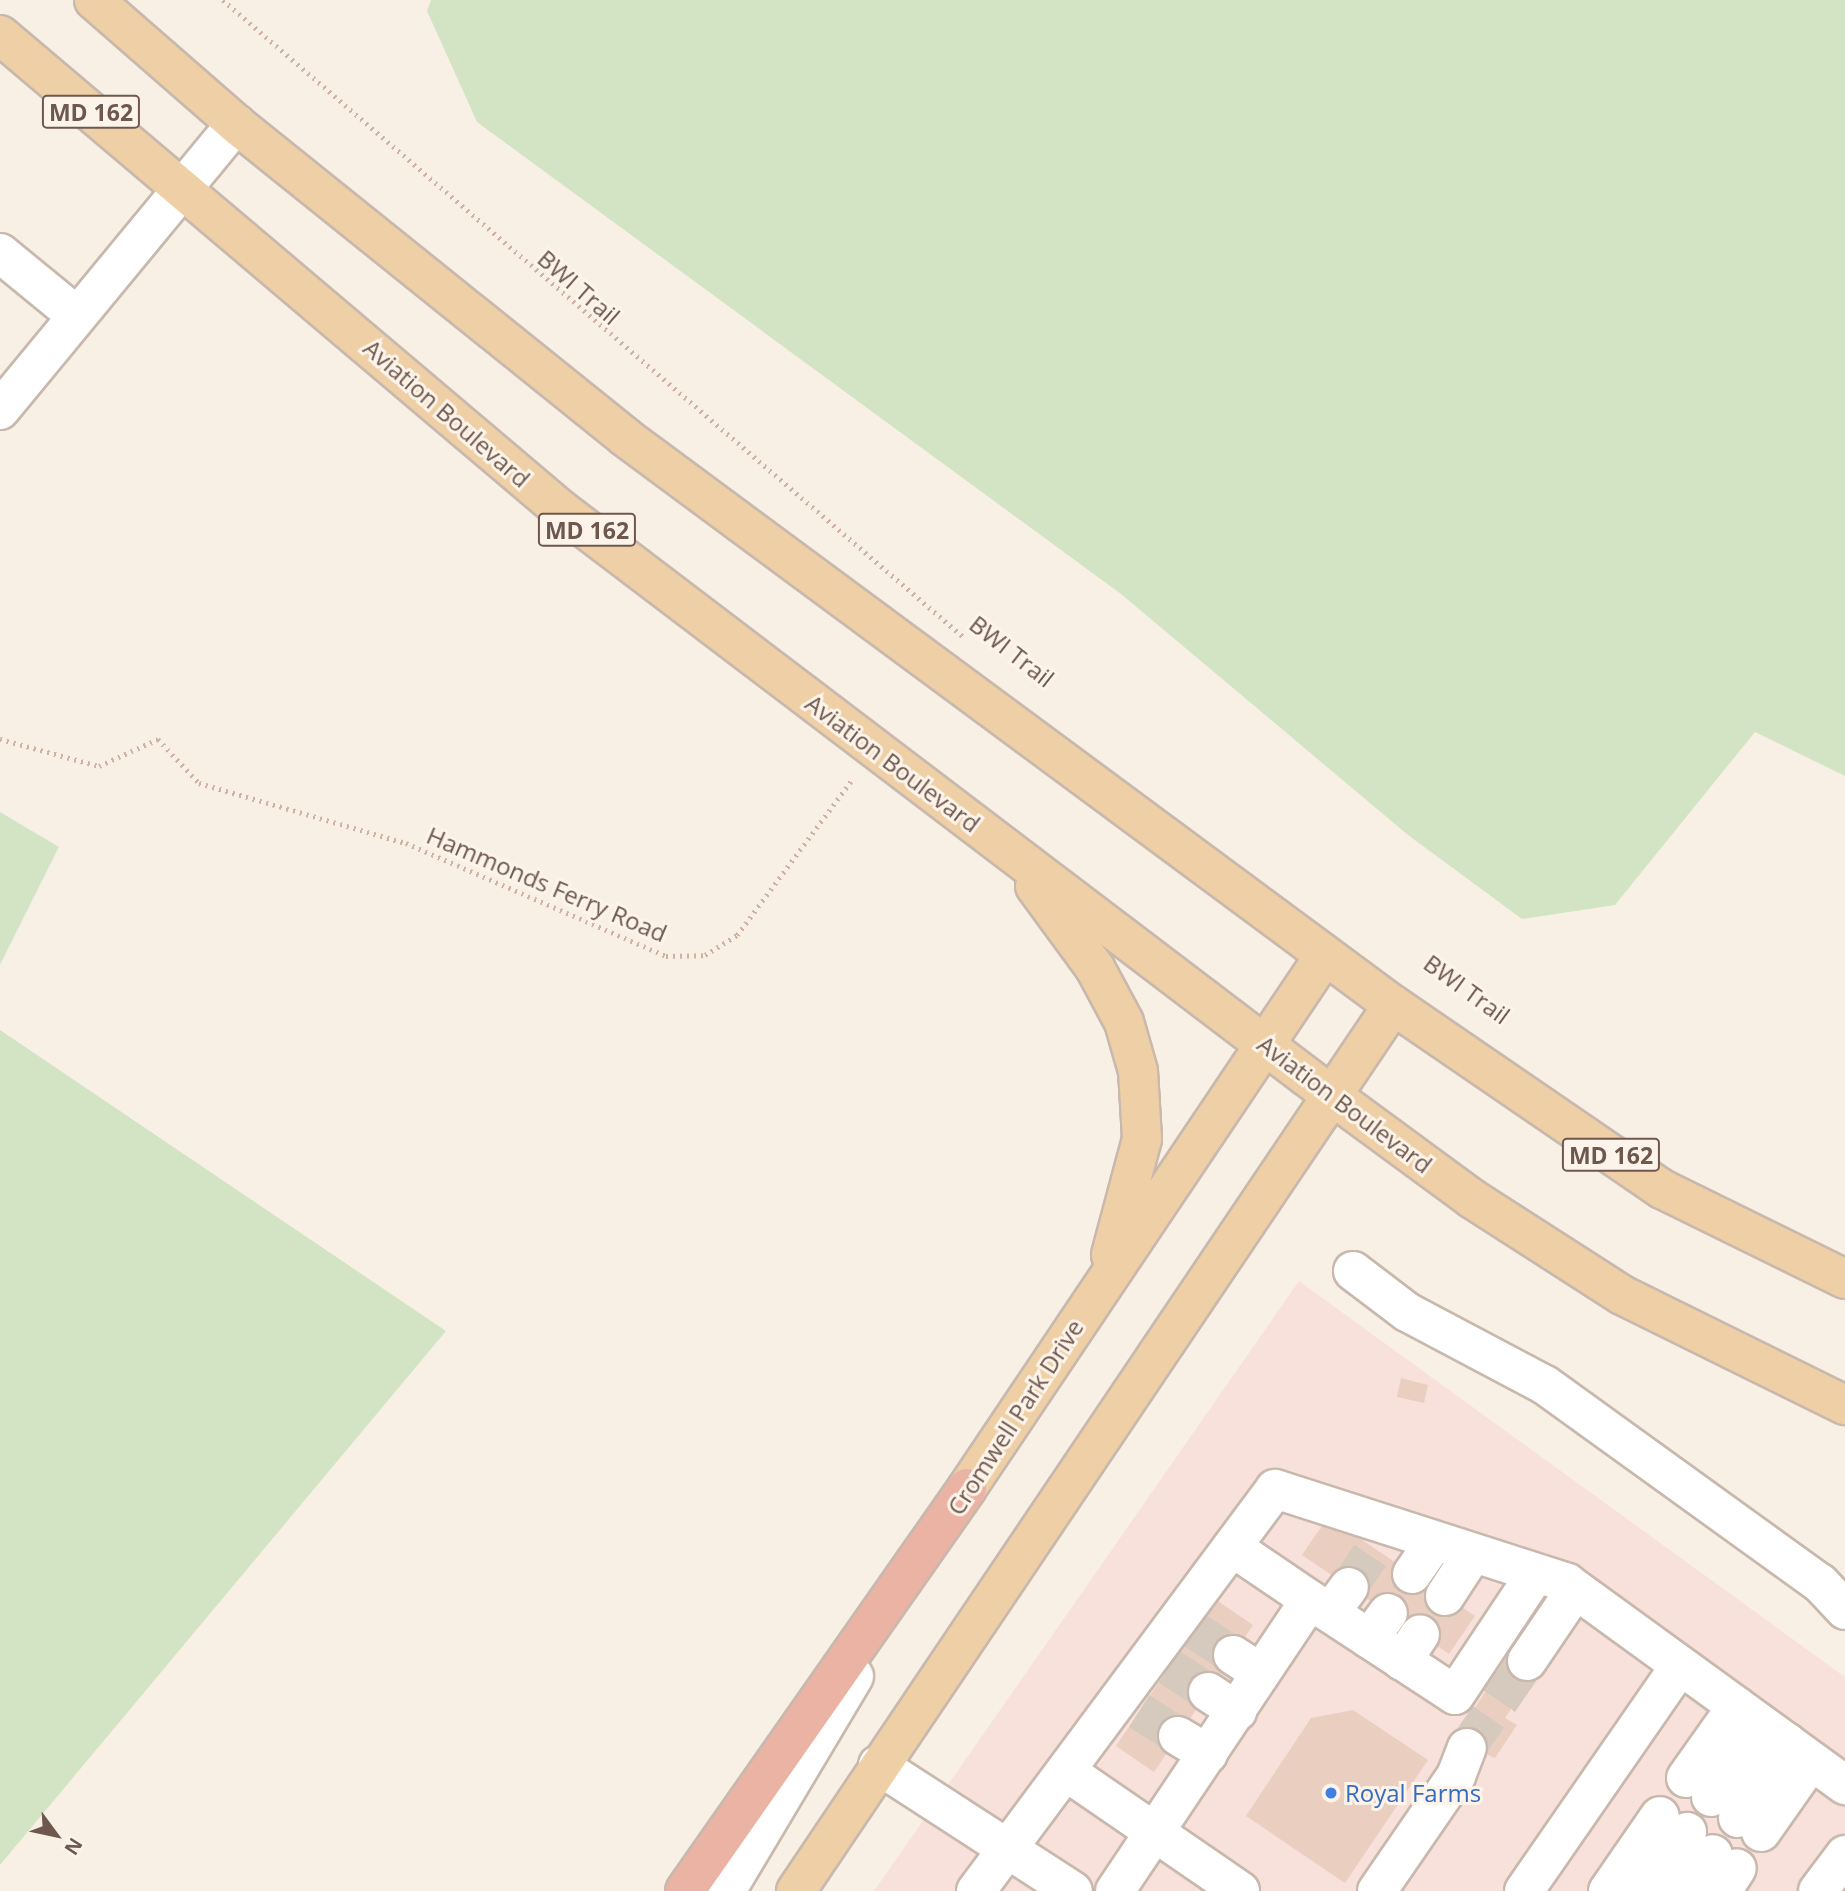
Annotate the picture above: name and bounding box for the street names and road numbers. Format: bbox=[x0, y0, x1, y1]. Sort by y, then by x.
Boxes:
road number: MD 162 bbox=[40, 92, 142, 132]
street label: BWI Trail bbox=[532, 244, 626, 330]
street label: Aviation Boulevard bbox=[358, 333, 536, 493]
road number: MD 162 bbox=[536, 510, 638, 550]
street label: BWI Trail bbox=[964, 609, 1060, 693]
street label: Aviation Boulevard bbox=[800, 688, 986, 838]
street label: Hammonds Ferry Road bbox=[423, 820, 671, 948]
street label: BWI Trail bbox=[1418, 948, 1516, 1030]
street label: Aviation Boulevard bbox=[1252, 1029, 1438, 1179]
road number: MD 162 bbox=[1560, 1136, 1662, 1174]
street label: Cromwell Park Drive bbox=[941, 1314, 1089, 1520]

